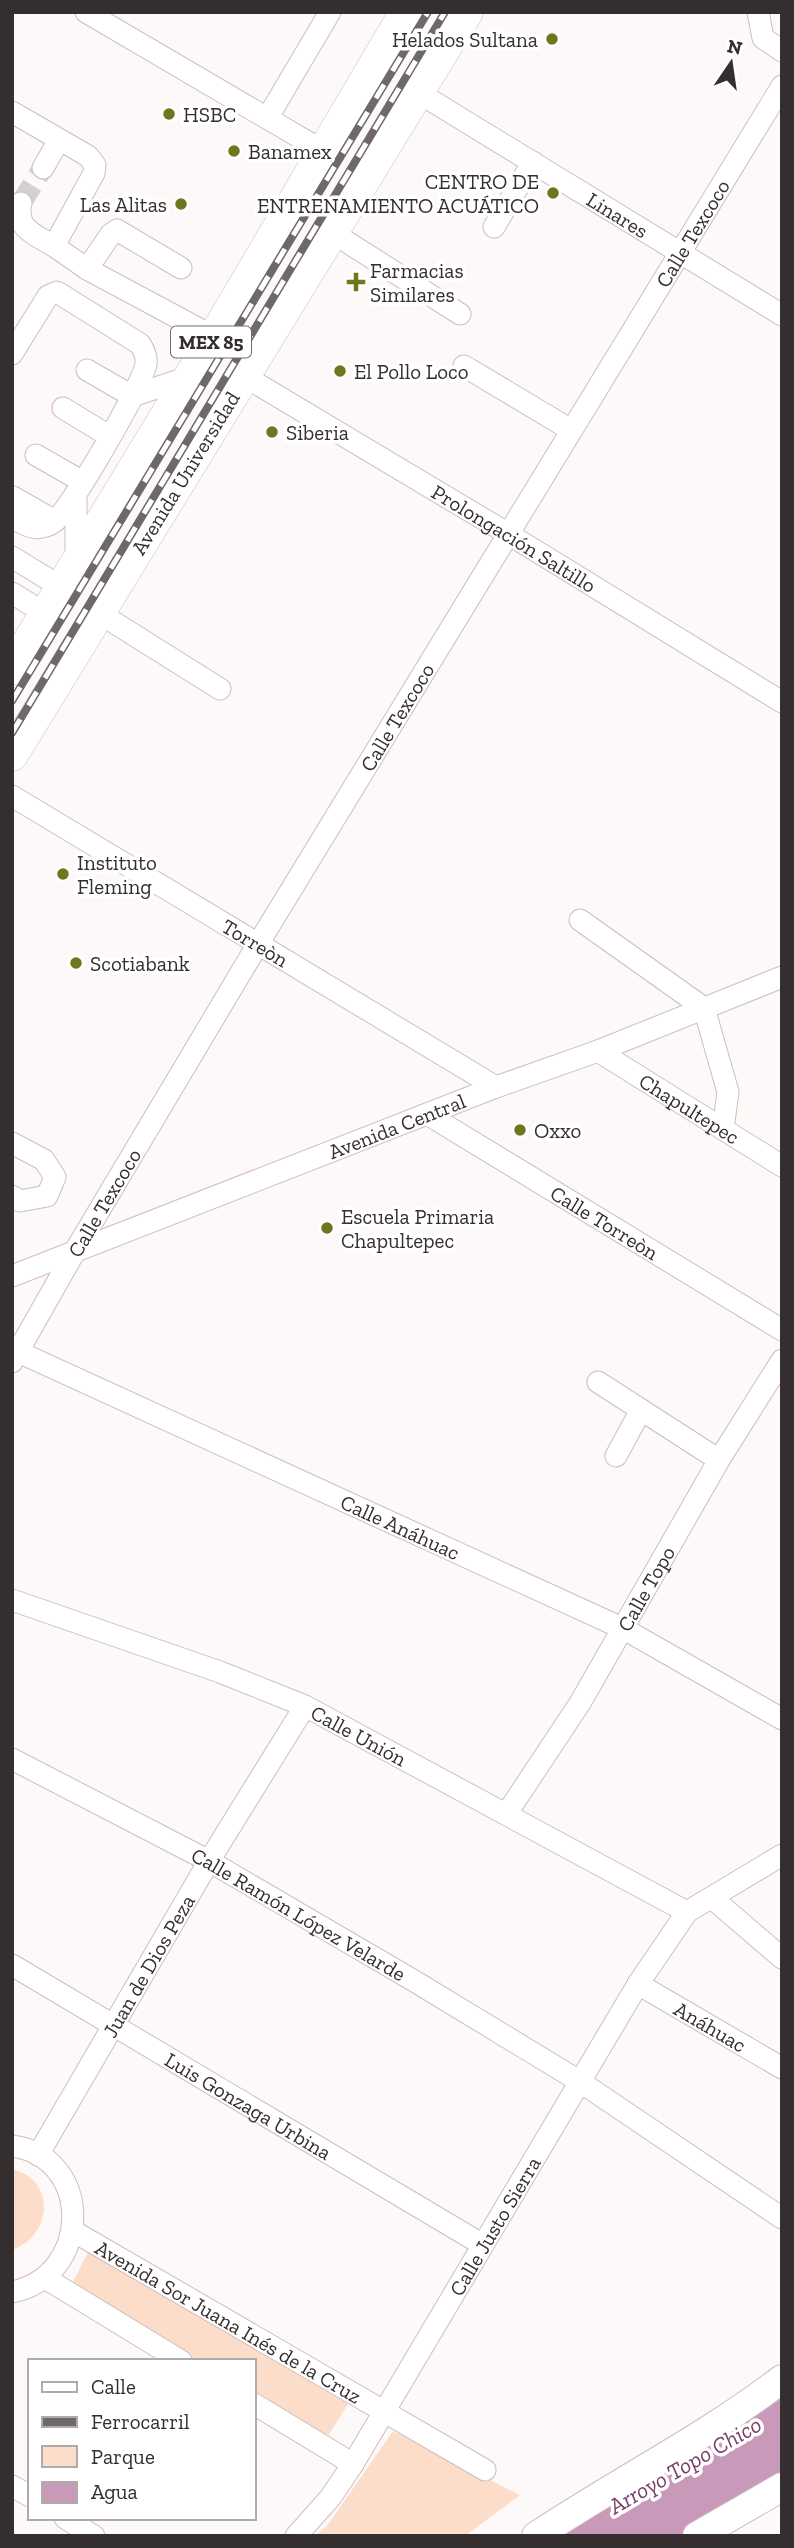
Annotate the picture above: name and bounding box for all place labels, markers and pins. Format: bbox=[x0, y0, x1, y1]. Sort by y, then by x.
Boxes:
place label: Helados Sultana bbox=[392, 27, 538, 52]
marker: Helados Sultana bbox=[544, 31, 560, 47]
place label: HSBC bbox=[183, 102, 236, 127]
marker: HSBC bbox=[161, 106, 177, 122]
place label: Banamex bbox=[248, 139, 332, 164]
marker: Banamex bbox=[226, 143, 242, 159]
place label: CENTRO DE ENTRENAMIENTO ACUÁTICO bbox=[257, 169, 539, 218]
marker: CENTRO DE ENTRENAMIENTO ACUÁTICO bbox=[545, 185, 561, 201]
place label: Las Alitas bbox=[80, 192, 167, 217]
marker: Las Alitas bbox=[173, 196, 189, 212]
place label: Farmacias Similares bbox=[370, 258, 464, 307]
marker: Farmacias Similares bbox=[348, 274, 364, 290]
place label: El Pollo Loco bbox=[354, 359, 468, 384]
marker: El Pollo Loco bbox=[332, 363, 348, 379]
place label: Siberia bbox=[286, 420, 349, 445]
marker: Siberia bbox=[264, 424, 280, 440]
place label: Instituto Fleming bbox=[77, 850, 157, 899]
marker: Instituto Fleming bbox=[55, 866, 71, 882]
place label: Scotiabank bbox=[90, 951, 190, 976]
marker: Scotiabank bbox=[68, 955, 84, 971]
place label: Oxxo bbox=[534, 1118, 581, 1143]
marker: Oxxo bbox=[512, 1122, 528, 1138]
place label: Escuela Primaria Chapultepec bbox=[341, 1204, 494, 1253]
marker: Escuela Primaria Chapultepec bbox=[319, 1220, 335, 1236]

